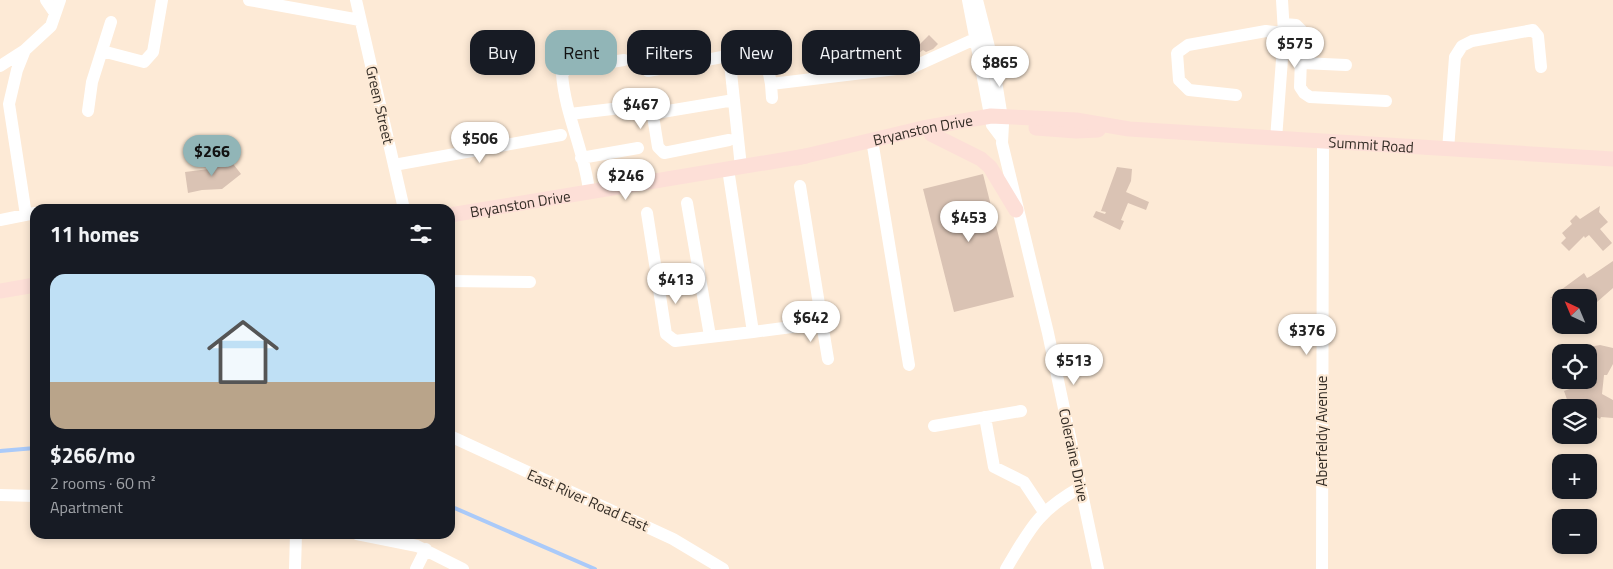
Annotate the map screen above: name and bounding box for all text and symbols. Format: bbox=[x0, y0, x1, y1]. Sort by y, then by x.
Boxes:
pin: $575 bbox=[1265, 27, 1325, 69]
chip: Buy bbox=[470, 30, 535, 75]
chip: Rent bbox=[545, 30, 617, 75]
chip: Filters bbox=[627, 30, 711, 75]
chip: New bbox=[721, 30, 792, 75]
chip: Apartment bbox=[802, 30, 920, 75]
text: $575 bbox=[1277, 31, 1313, 55]
pin: $865 bbox=[970, 46, 1030, 88]
text: $865 bbox=[982, 50, 1018, 74]
street label: Green Street bbox=[360, 64, 400, 147]
pin: $467 bbox=[611, 88, 671, 130]
text: $467 bbox=[623, 92, 659, 116]
street label: Bryanston Drive bbox=[870, 108, 974, 151]
pin: $506 bbox=[450, 121, 510, 164]
text: $506 bbox=[462, 126, 498, 150]
street label: Summit Road bbox=[1328, 130, 1415, 158]
pin: $266 bbox=[182, 134, 242, 177]
text: $266 bbox=[194, 139, 230, 163]
pin: $246 bbox=[596, 158, 656, 201]
text: $246 bbox=[608, 163, 644, 187]
street label: Bryanston Drive bbox=[468, 184, 572, 223]
pin: $453 bbox=[939, 200, 999, 243]
text: $453 bbox=[951, 205, 987, 229]
text: 11 homes bbox=[50, 218, 139, 250]
icon: filters bbox=[407, 220, 435, 248]
pin: $413 bbox=[646, 262, 706, 305]
text: $413 bbox=[658, 267, 694, 291]
north arrow bbox=[1552, 289, 1598, 334]
map controls bbox=[1552, 289, 1597, 554]
pin: $642 bbox=[781, 300, 841, 343]
text: $642 bbox=[793, 305, 829, 329]
icon: home bbox=[198, 307, 288, 397]
pin: $376 bbox=[1277, 314, 1337, 356]
text: $376 bbox=[1289, 318, 1325, 342]
pin: $513 bbox=[1044, 344, 1104, 386]
button: locate bbox=[1552, 344, 1597, 389]
text: $513 bbox=[1056, 348, 1092, 372]
street label: Aberfeldy Avenue bbox=[1310, 376, 1333, 486]
button: layers bbox=[1552, 399, 1597, 444]
street label: Coleraine Drive bbox=[1053, 406, 1095, 504]
text: $266/mo bbox=[50, 439, 135, 471]
button: + bbox=[1552, 454, 1597, 499]
street label: East River Road East bbox=[524, 463, 653, 537]
text: 2 rooms · 60 m² bbox=[50, 471, 155, 495]
text: Apartment bbox=[50, 495, 123, 519]
button: − bbox=[1552, 509, 1597, 554]

